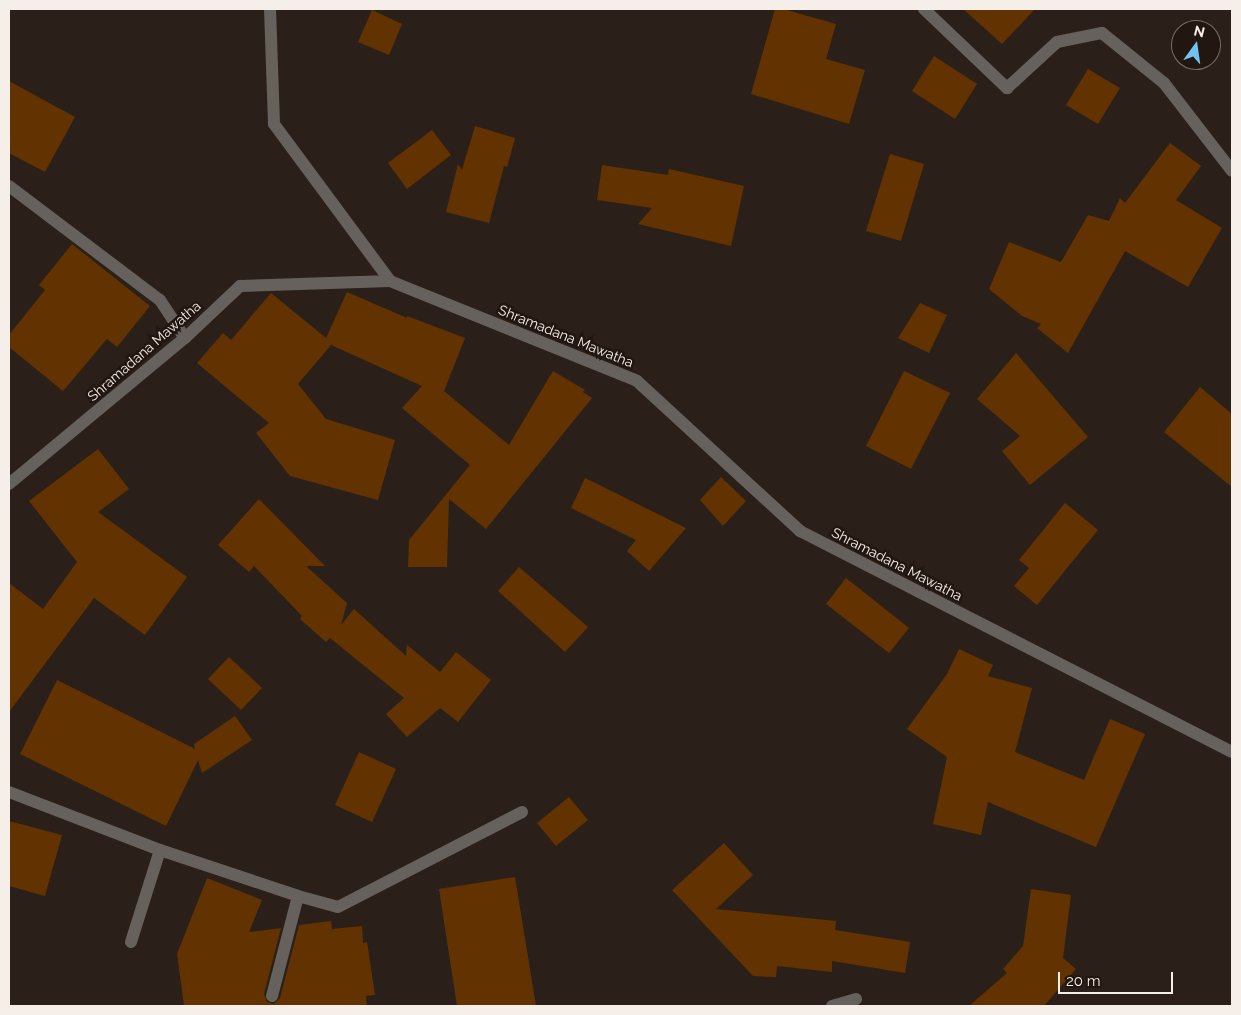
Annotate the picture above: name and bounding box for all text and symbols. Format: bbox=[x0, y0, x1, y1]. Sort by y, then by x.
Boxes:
north arrow bbox=[1171, 20, 1221, 70]
text: N bbox=[1192, 22, 1207, 40]
street label: Shramadana Mawatha bbox=[84, 297, 204, 405]
street label: Shramadana Mawatha bbox=[496, 301, 636, 371]
street label: Shramadana Mawatha bbox=[829, 524, 965, 604]
scale bar bbox=[1061, 962, 1176, 994]
text: 20 m bbox=[1066, 972, 1101, 990]

